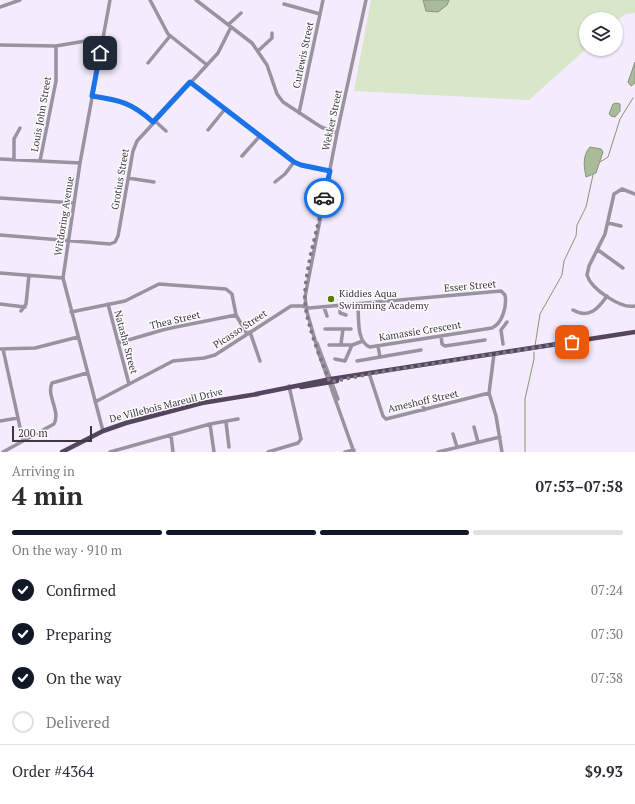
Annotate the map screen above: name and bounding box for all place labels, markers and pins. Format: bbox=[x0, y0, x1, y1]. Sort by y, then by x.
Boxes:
pin bbox=[83, 36, 117, 70]
place label: Kiddies Aqua Swimming Academy bbox=[339, 287, 430, 312]
marker: Kiddies Aqua Swimming Academy bbox=[326, 294, 336, 304]
pin bbox=[555, 325, 589, 359]

